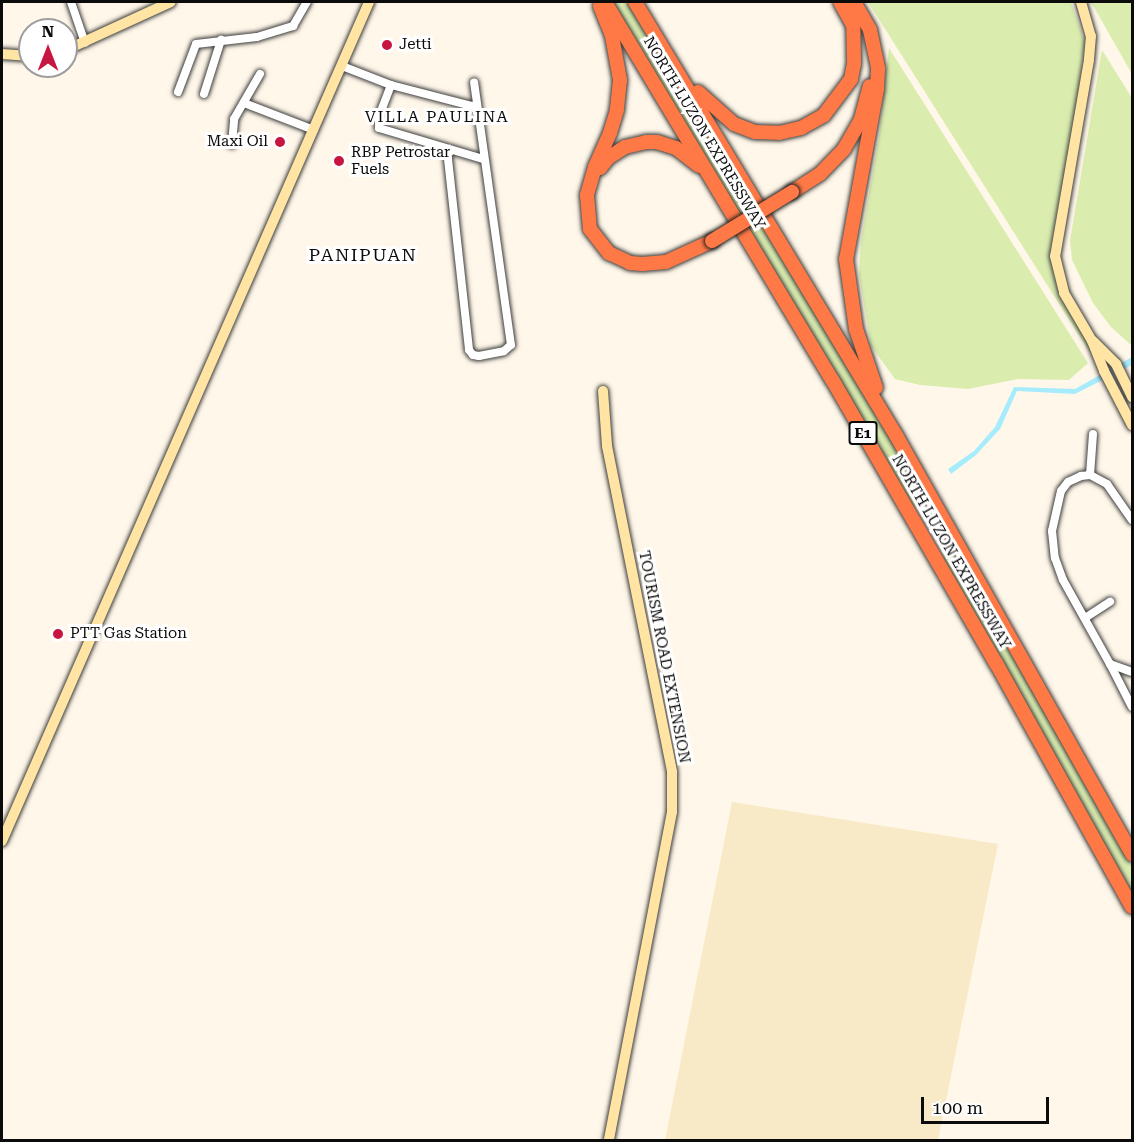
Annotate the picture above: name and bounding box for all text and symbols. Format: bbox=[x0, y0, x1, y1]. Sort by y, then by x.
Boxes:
north arrow bbox=[18, 18, 78, 78]
text: N bbox=[42, 22, 54, 41]
street label: NORTH LUZON EXPRESSWAY bbox=[639, 33, 769, 233]
place label: Jetti bbox=[399, 36, 432, 54]
marker: Jetti bbox=[380, 38, 394, 52]
district label: VILLA PAULINA bbox=[365, 107, 509, 127]
place label: Maxi Oil bbox=[207, 133, 268, 151]
marker: Maxi Oil bbox=[273, 135, 287, 149]
place label: RBP Petrostar Fuels bbox=[351, 143, 450, 178]
marker: RBP Petrostar Fuels bbox=[332, 154, 346, 168]
district label: PANIPUAN bbox=[309, 244, 417, 266]
road number: E1 bbox=[848, 422, 878, 444]
street label: NORTH LUZON EXPRESSWAY bbox=[888, 452, 1014, 652]
street label: TOURISM ROAD EXTENSION bbox=[635, 549, 693, 765]
place label: PTT Gas Station bbox=[70, 625, 187, 643]
marker: PTT Gas Station bbox=[51, 627, 65, 641]
scale bar bbox=[924, 1085, 1052, 1123]
text: 100 m bbox=[932, 1097, 983, 1118]

